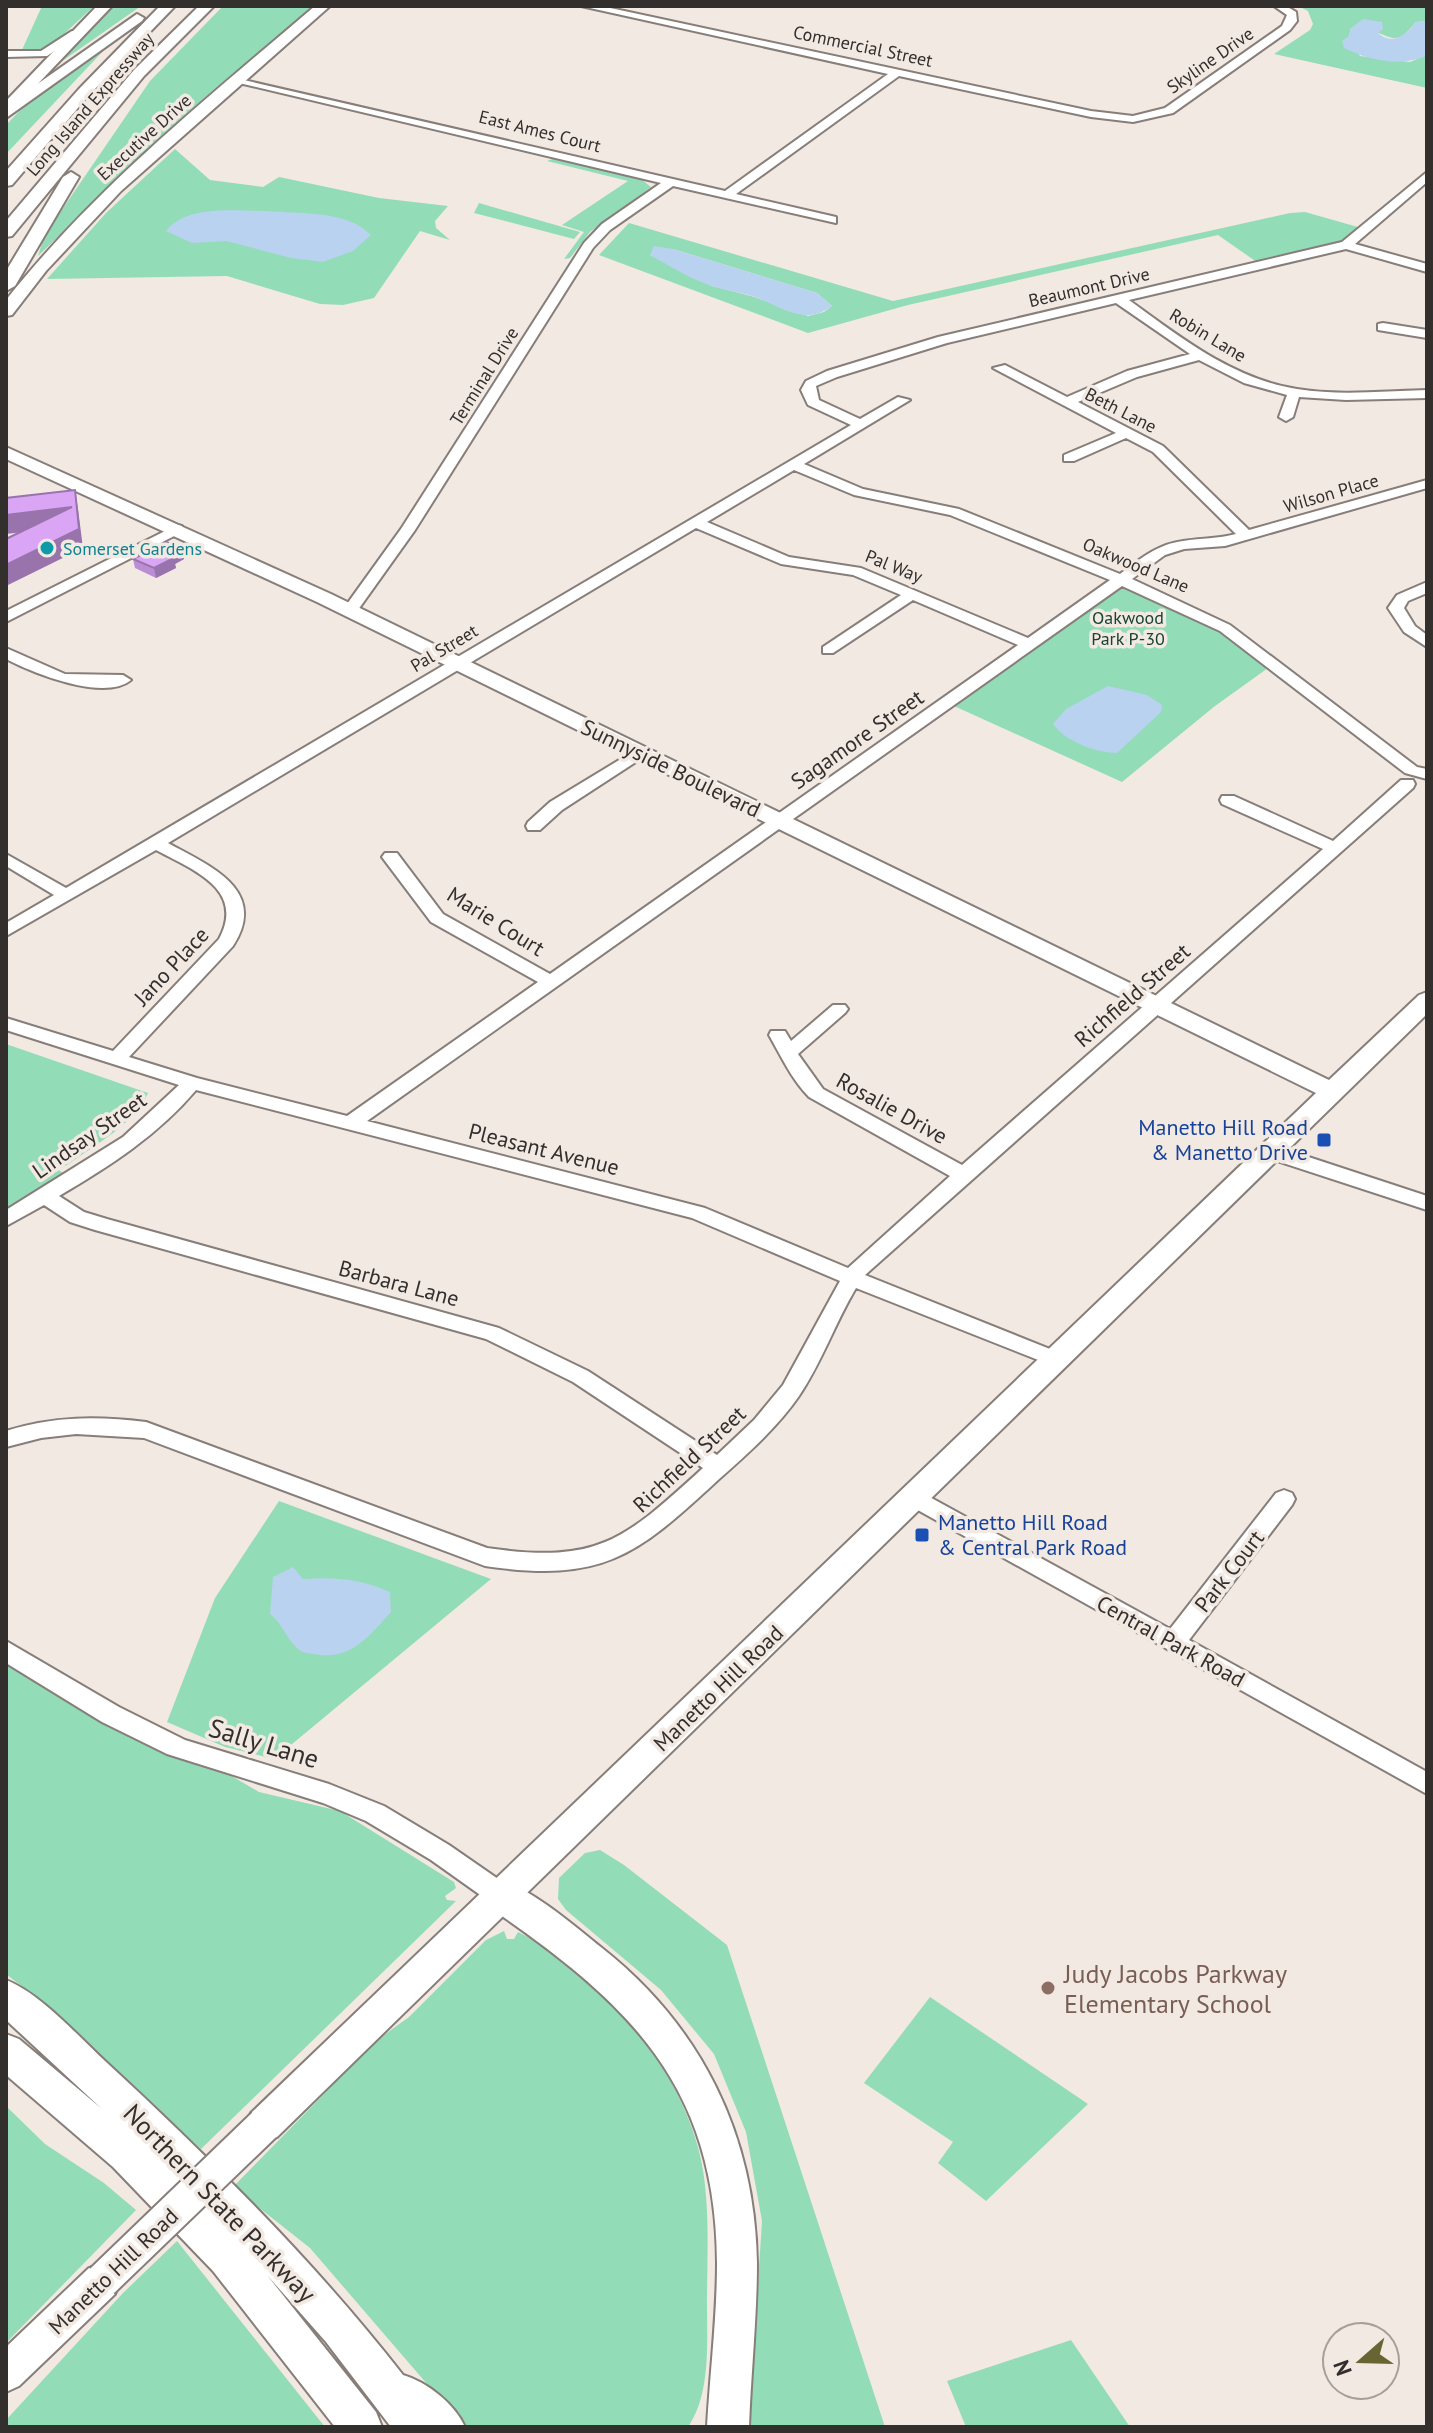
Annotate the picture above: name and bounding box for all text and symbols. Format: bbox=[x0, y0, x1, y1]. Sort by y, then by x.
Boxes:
street label: Commercial Street bbox=[791, 20, 935, 72]
street label: Skyline Drive bbox=[1162, 22, 1258, 98]
street label: Long Island Expressway bbox=[21, 27, 159, 181]
street label: Executive Drive bbox=[92, 89, 196, 185]
street label: East Ames Court bbox=[477, 105, 603, 157]
street label: Beaumont Drive bbox=[1026, 262, 1152, 312]
street label: Robin Lane bbox=[1165, 303, 1251, 367]
street label: Terminal Drive bbox=[445, 323, 523, 429]
street label: Beth Lane bbox=[1081, 382, 1161, 438]
street label: Wilson Place bbox=[1281, 468, 1381, 518]
street label: Oakwood Lane bbox=[1079, 532, 1193, 598]
place label: Somerset Gardens bbox=[63, 537, 202, 560]
marker: Somerset Gardens bbox=[38, 539, 56, 557]
street label: Pal Way bbox=[862, 544, 926, 588]
park label: Oakwood Park P-30 bbox=[1091, 606, 1165, 650]
street label: Pal Street bbox=[406, 619, 482, 677]
street label: Sagamore Street bbox=[785, 683, 929, 795]
street label: Sunnyside Boulevard bbox=[577, 712, 765, 824]
street label: Marie Court bbox=[442, 880, 550, 962]
street label: Jano Place bbox=[127, 921, 214, 1012]
street label: Richfield Street bbox=[1068, 937, 1196, 1053]
street label: Rosalie Drive bbox=[832, 1066, 952, 1150]
street label: Lindsay Street bbox=[27, 1085, 152, 1185]
place label: Manetto Hill Road & Manetto Drive bbox=[1138, 1113, 1308, 1166]
street label: Pleasant Avenue bbox=[466, 1117, 622, 1181]
marker: Manetto Hill Road & Manetto Drive bbox=[1315, 1131, 1333, 1149]
street label: Barbara Lane bbox=[336, 1254, 462, 1312]
street label: Richfield Street bbox=[627, 1399, 752, 1518]
place label: Manetto Hill Road & Central Park Road bbox=[938, 1508, 1127, 1561]
street label: Park Court bbox=[1188, 1524, 1270, 1618]
marker: Manetto Hill Road & Central Park Road bbox=[913, 1526, 931, 1544]
street label: Central Park Road bbox=[1092, 1589, 1250, 1693]
street label: Manetto Hill Road bbox=[647, 1619, 789, 1757]
street label: Sally Lane bbox=[205, 1711, 323, 1775]
place label: Judy Jacobs Parkway Elementary School bbox=[1063, 1957, 1287, 2020]
marker: Judy Jacobs Parkway Elementary School bbox=[1039, 1979, 1057, 1997]
street label: Northern State Parkway bbox=[117, 2097, 323, 2309]
street label: Manetto Hill Road bbox=[42, 2202, 184, 2340]
north arrow bbox=[1321, 2321, 1401, 2401]
text: N bbox=[1327, 2356, 1358, 2379]

